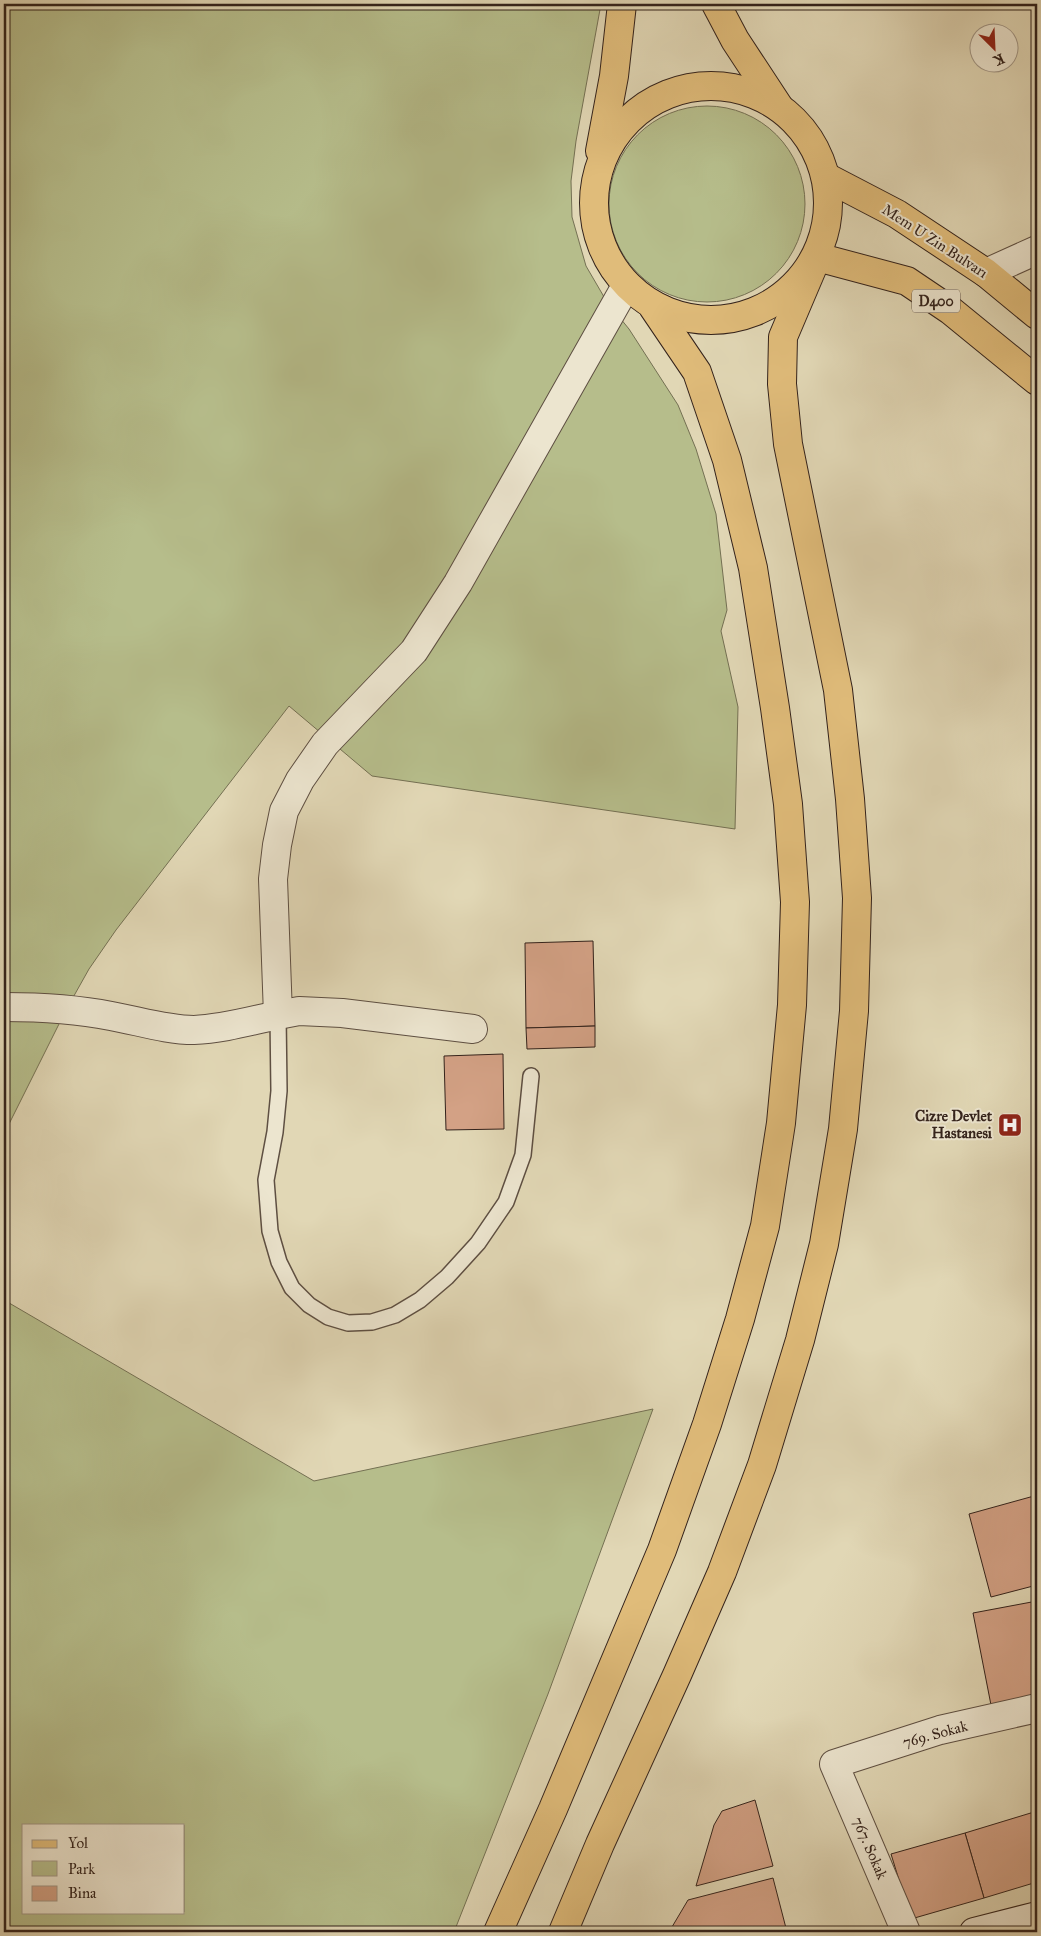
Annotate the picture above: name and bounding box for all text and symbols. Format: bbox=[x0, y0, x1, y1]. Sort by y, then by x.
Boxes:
north arrow bbox=[968, 22, 1018, 72]
text: K bbox=[990, 50, 1007, 70]
street label: Mem U Zin Bulvarı bbox=[879, 200, 991, 282]
road number: D400 bbox=[912, 290, 960, 312]
place label: Cizre Devlet Hastanesi bbox=[915, 1107, 993, 1142]
hospital icon: Cizre Devlet Hastanesi bbox=[997, 1112, 1023, 1138]
street label: 769. Sokak bbox=[901, 1717, 969, 1751]
street label: 767. Sokak bbox=[849, 1814, 891, 1882]
legend bbox=[22, 1824, 185, 1914]
text: Yol bbox=[68, 1834, 89, 1852]
text: Park bbox=[68, 1860, 95, 1878]
text: Bina bbox=[68, 1884, 97, 1902]

